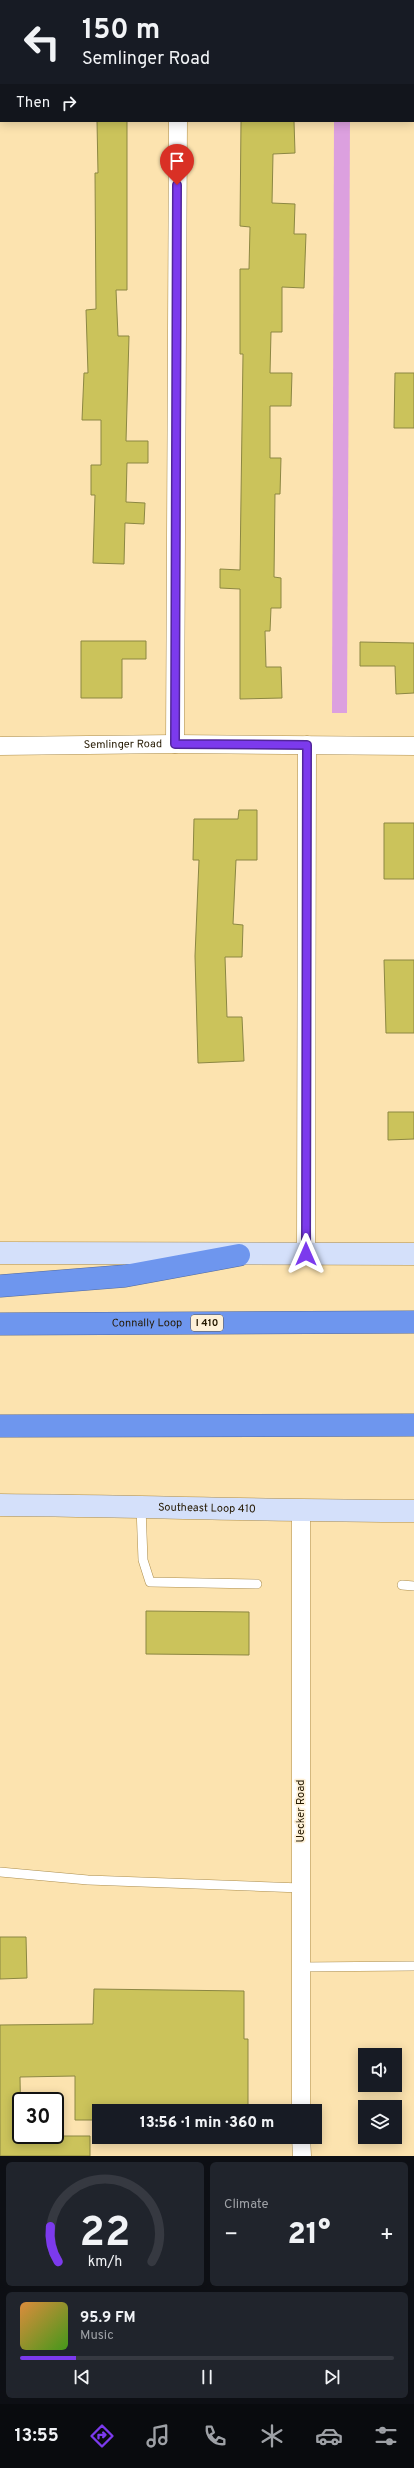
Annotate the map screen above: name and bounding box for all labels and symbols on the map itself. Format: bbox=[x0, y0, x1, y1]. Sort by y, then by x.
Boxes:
pin bbox=[160, 144, 194, 185]
street label: Semlinger Road bbox=[84, 737, 162, 752]
position arrow bbox=[285, 1233, 327, 1275]
road number: I 410 bbox=[191, 1315, 223, 1331]
street label: Connally Loop bbox=[112, 1316, 182, 1330]
street label: Southeast Loop 410 bbox=[158, 1500, 256, 1516]
street label: Uecker Road bbox=[294, 1779, 308, 1843]
speed limit sign: 30 bbox=[12, 2092, 64, 2144]

